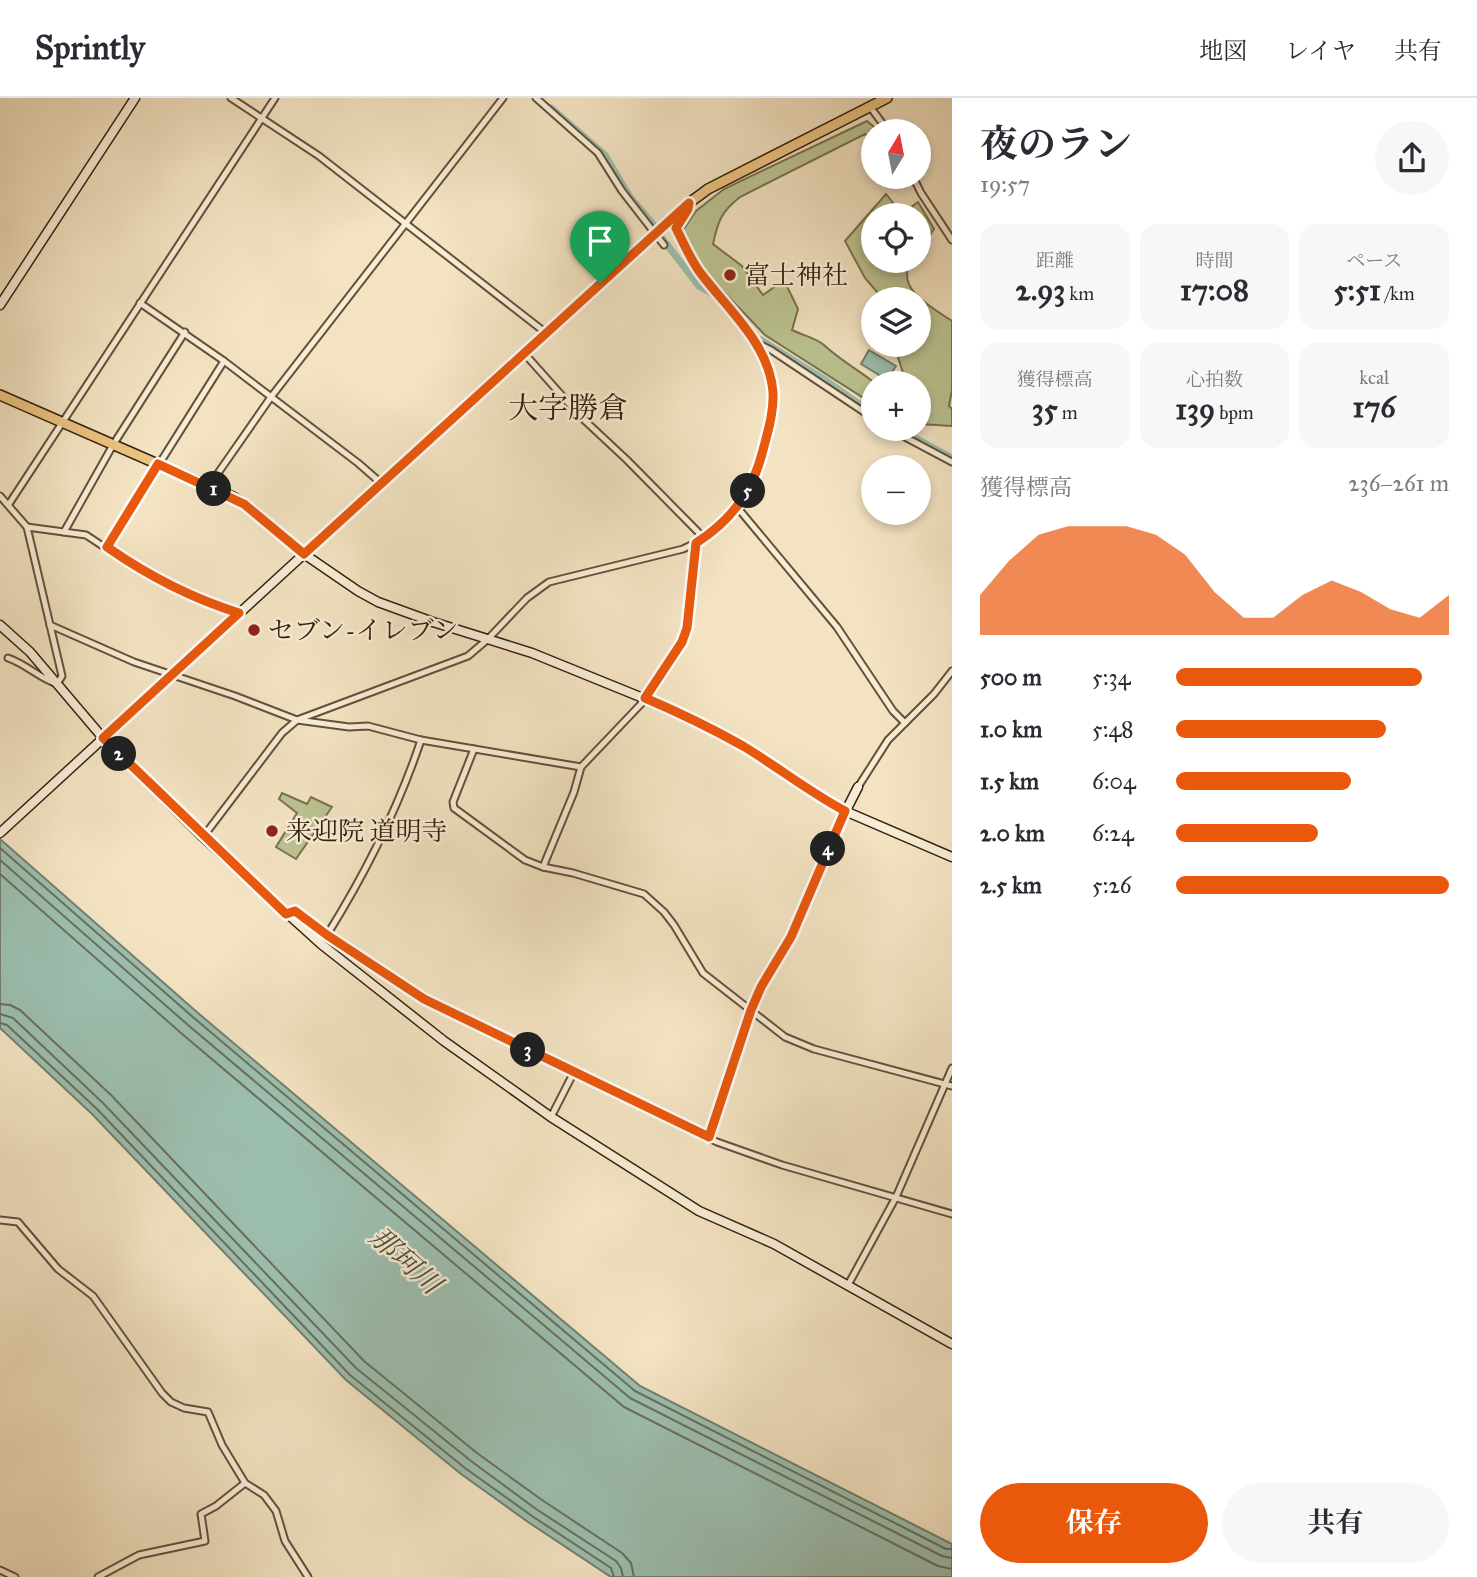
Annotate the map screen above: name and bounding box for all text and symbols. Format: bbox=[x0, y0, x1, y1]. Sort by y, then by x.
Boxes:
text: Sprintly bbox=[35, 28, 145, 68]
text: 地図 bbox=[1199, 36, 1247, 66]
text: レイヤ bbox=[1285, 36, 1356, 66]
text: 共有 bbox=[1394, 36, 1442, 66]
north arrow bbox=[861, 119, 931, 189]
map controls bbox=[861, 119, 931, 525]
text: 夜のラン bbox=[980, 121, 1132, 167]
button: share bbox=[1375, 121, 1449, 195]
text: 19:57 bbox=[980, 170, 1030, 198]
button: locate bbox=[861, 203, 931, 273]
pin bbox=[570, 211, 630, 283]
icon: arrive bbox=[581, 222, 619, 260]
text: 距離 bbox=[1036, 249, 1074, 272]
text: 時間 bbox=[1195, 249, 1234, 272]
text: ペース bbox=[1346, 249, 1402, 272]
place label: 富士神社 bbox=[744, 259, 848, 291]
marker: 富士神社 bbox=[722, 267, 738, 283]
text: 2.93 bbox=[1016, 272, 1065, 308]
text: 17:08 bbox=[1180, 272, 1249, 308]
text: 5:51 bbox=[1334, 272, 1381, 308]
text: km bbox=[1065, 282, 1094, 305]
text: /km bbox=[1381, 282, 1415, 305]
button: layers bbox=[861, 287, 931, 357]
text: kcal bbox=[1359, 366, 1389, 389]
text: 獲得標高 bbox=[1017, 368, 1093, 391]
text: 心拍数 bbox=[1186, 368, 1243, 391]
button: + bbox=[861, 371, 931, 441]
text: 176 bbox=[1353, 389, 1396, 425]
district label: 大字勝倉 bbox=[508, 390, 628, 426]
text: 35 bbox=[1032, 391, 1058, 427]
text: 139 bbox=[1175, 391, 1215, 427]
text: m bbox=[1058, 401, 1078, 424]
text: bpm bbox=[1215, 401, 1254, 424]
button: − bbox=[861, 455, 931, 525]
text: 236–261 m bbox=[1348, 469, 1449, 497]
pin: 1 bbox=[196, 472, 232, 506]
text: 獲得標高 bbox=[980, 473, 1072, 501]
pin: 5 bbox=[730, 474, 766, 508]
text: 1 bbox=[210, 477, 217, 500]
text: 5 bbox=[743, 479, 752, 502]
place label: セブン-イレブン bbox=[268, 614, 459, 646]
marker: セブン-イレブン bbox=[246, 622, 262, 638]
text: 500 m bbox=[980, 663, 1042, 691]
text: 5:34 bbox=[1092, 663, 1131, 691]
text: 1.0 km bbox=[980, 715, 1042, 743]
text: 5:48 bbox=[1092, 715, 1134, 743]
pin: 2 bbox=[102, 736, 136, 772]
text: 2 bbox=[114, 742, 123, 765]
text: 1.5 km bbox=[980, 767, 1039, 795]
text: 6:04 bbox=[1092, 767, 1136, 795]
place label: 来迎院 道明寺 bbox=[286, 815, 448, 847]
text: 2.0 km bbox=[980, 819, 1045, 847]
text: 6:24 bbox=[1092, 819, 1134, 847]
marker: 来迎院 道明寺 bbox=[264, 823, 280, 839]
pin: 4 bbox=[810, 832, 846, 866]
text: 4 bbox=[822, 837, 833, 860]
text: 2.5 km bbox=[980, 871, 1042, 899]
text: 5:26 bbox=[1092, 871, 1132, 899]
pin: 3 bbox=[510, 1032, 546, 1068]
text: 3 bbox=[524, 1038, 531, 1061]
water label: 那珂川 bbox=[363, 1219, 451, 1303]
button: 保存 bbox=[980, 1483, 1208, 1563]
button: 共有 bbox=[1222, 1483, 1449, 1563]

